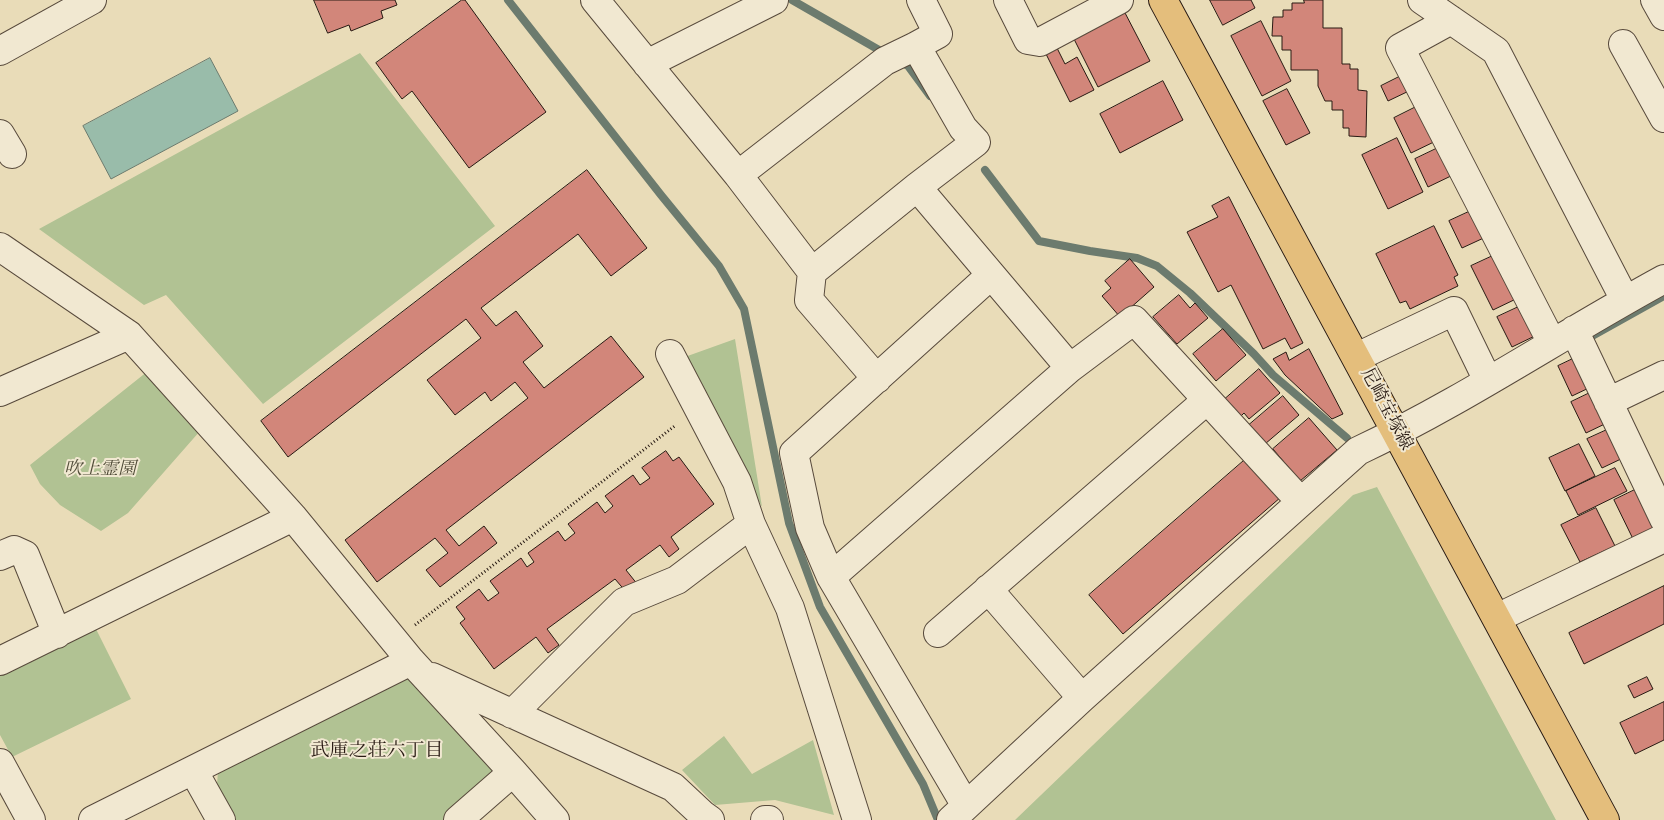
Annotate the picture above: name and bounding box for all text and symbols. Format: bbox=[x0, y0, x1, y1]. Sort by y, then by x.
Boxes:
street label: 尼崎宝塚線 bbox=[1354, 365, 1416, 455]
park label: 吹上霊園 bbox=[64, 460, 136, 482]
district label: 武庫之荘六丁目 bbox=[311, 742, 443, 764]

